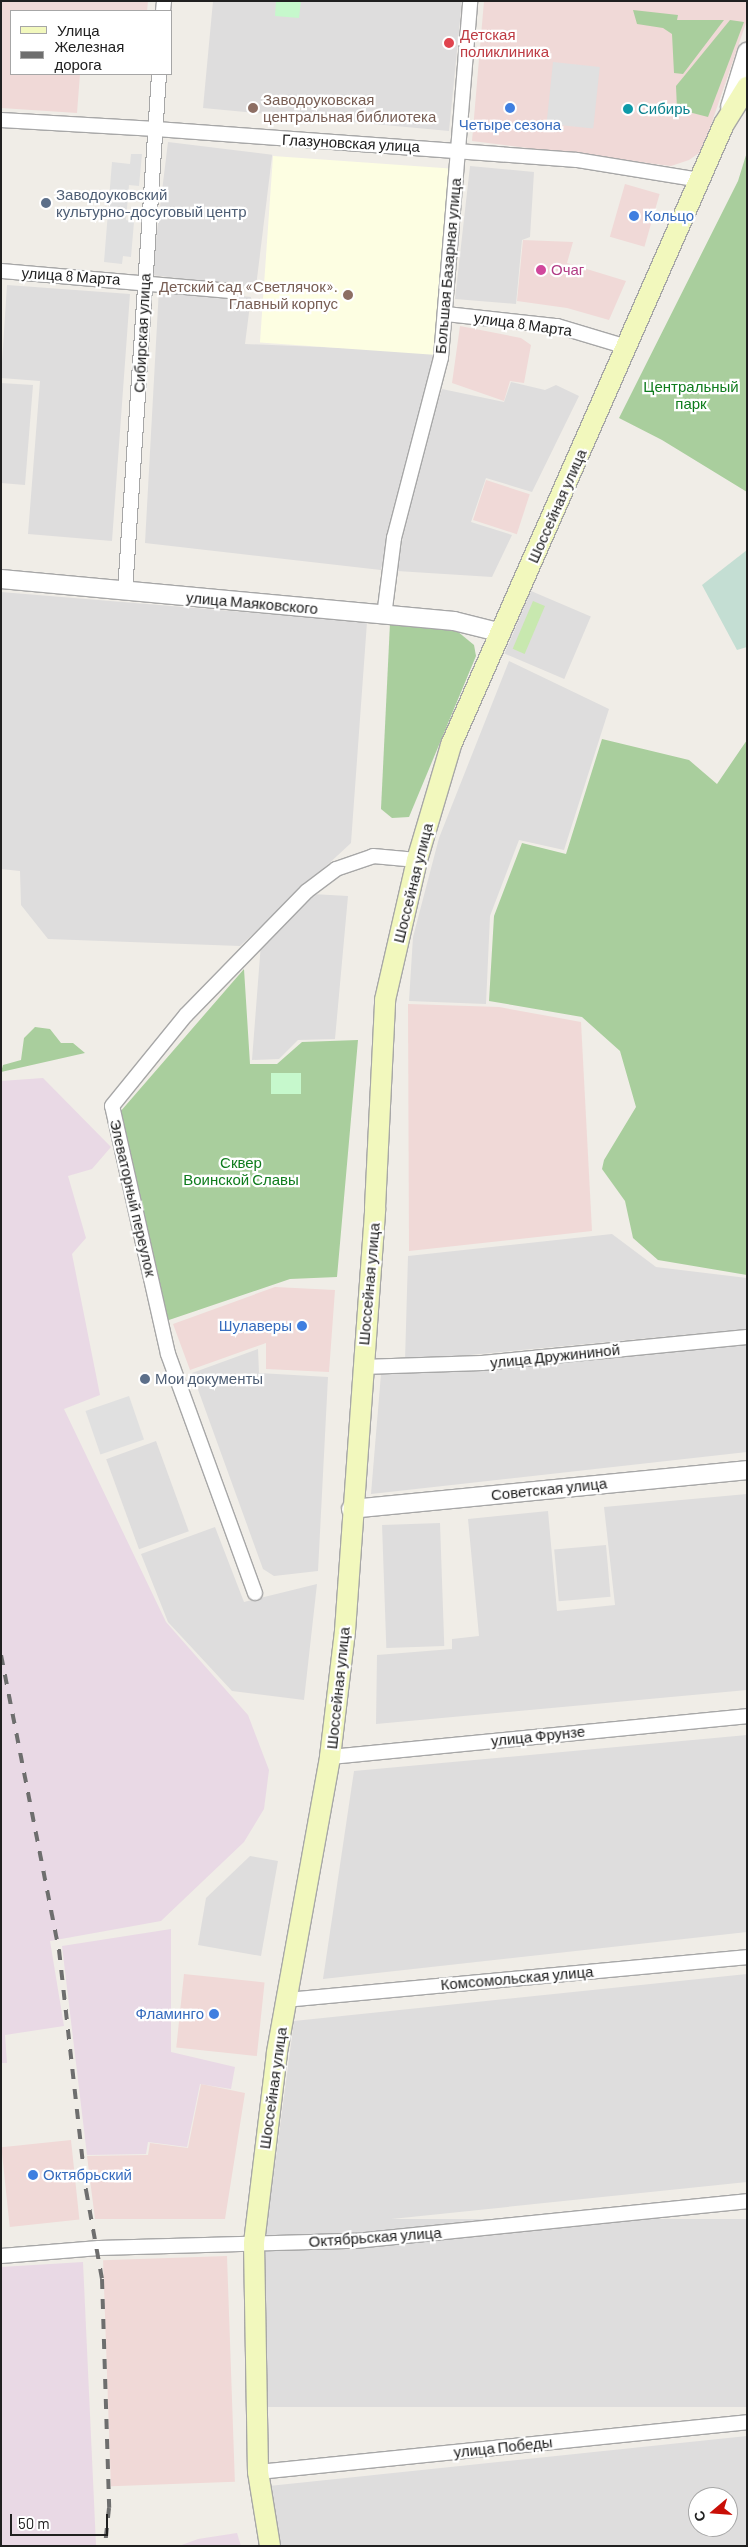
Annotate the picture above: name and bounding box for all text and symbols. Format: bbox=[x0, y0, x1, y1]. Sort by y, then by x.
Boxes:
legend bbox=[10, 10, 172, 75]
text: Улица bbox=[57, 21, 100, 39]
place label: Детская поликлиника bbox=[460, 25, 549, 60]
marker: Детская поликлиника bbox=[442, 36, 456, 50]
text: Железная дорога bbox=[54, 37, 124, 73]
place label: Заводоуковская центральная библиотека bbox=[263, 90, 436, 125]
place label: Сибирь bbox=[638, 100, 690, 118]
marker: Заводоуковская центральная библиотека bbox=[247, 102, 259, 114]
marker: Четыре сезона bbox=[504, 102, 516, 114]
marker: Сибирь bbox=[622, 103, 634, 115]
place label: Четыре сезона bbox=[459, 116, 561, 134]
street label: Глазуновская улица bbox=[282, 130, 420, 156]
street label: Большая Базарная улица bbox=[431, 177, 465, 355]
place label: Заводоуковский культурно-досуговый центр bbox=[56, 185, 247, 220]
marker: Заводоуковский культурно-досуговый центр bbox=[40, 197, 52, 209]
place label: Кольцо bbox=[644, 207, 694, 225]
marker: Кольцо bbox=[628, 210, 640, 222]
place label: Очаг bbox=[551, 261, 584, 279]
street label: улица 8 Марта bbox=[21, 264, 121, 288]
marker: Очаг bbox=[535, 264, 547, 276]
street label: Сибирская улица bbox=[130, 273, 154, 393]
place label: Детский сад «Светлячок». Главный корпус bbox=[159, 277, 338, 312]
marker: Детский сад «Светлячок». Главный корпус bbox=[342, 289, 354, 301]
street label: улица 8 Марта bbox=[473, 308, 573, 340]
park label: Центральный парк bbox=[643, 377, 739, 412]
street label: Шоссейная улица bbox=[524, 446, 590, 566]
street label: улица Маяковского bbox=[185, 588, 319, 618]
street label: Шоссейная улица bbox=[389, 821, 437, 945]
street label: Элеваторный переулок bbox=[106, 1118, 160, 1278]
park label: Сквер Воинской Славы bbox=[183, 1153, 299, 1188]
street label: Шоссейная улица bbox=[355, 1222, 383, 1346]
place label: Шулаверы bbox=[219, 1317, 292, 1335]
marker: Шулаверы bbox=[296, 1320, 308, 1332]
street label: улица Дружининой bbox=[489, 1340, 621, 1372]
place label: Мои документы bbox=[155, 1370, 263, 1388]
marker: Мои документы bbox=[139, 1373, 151, 1385]
street label: Советская улица bbox=[490, 1474, 608, 1504]
street label: Шоссейная улица bbox=[323, 1626, 353, 1750]
street label: улица Фрунзе bbox=[490, 1722, 586, 1750]
street label: Комсомольская улица bbox=[440, 1962, 594, 1994]
place label: Фламинго bbox=[136, 2005, 204, 2023]
marker: Фламинго bbox=[208, 2008, 220, 2020]
street label: Шоссейная улица bbox=[256, 2026, 290, 2150]
place label: Октябрьский bbox=[43, 2166, 132, 2184]
marker: Октябрьский bbox=[27, 2169, 39, 2181]
street label: Октябрьская улица bbox=[308, 2223, 442, 2251]
street label: улица Победы bbox=[453, 2433, 553, 2461]
north arrow bbox=[688, 2487, 738, 2537]
scale bar bbox=[12, 2504, 110, 2536]
text: С bbox=[690, 2509, 709, 2524]
text: 50 m bbox=[18, 2514, 50, 2532]

